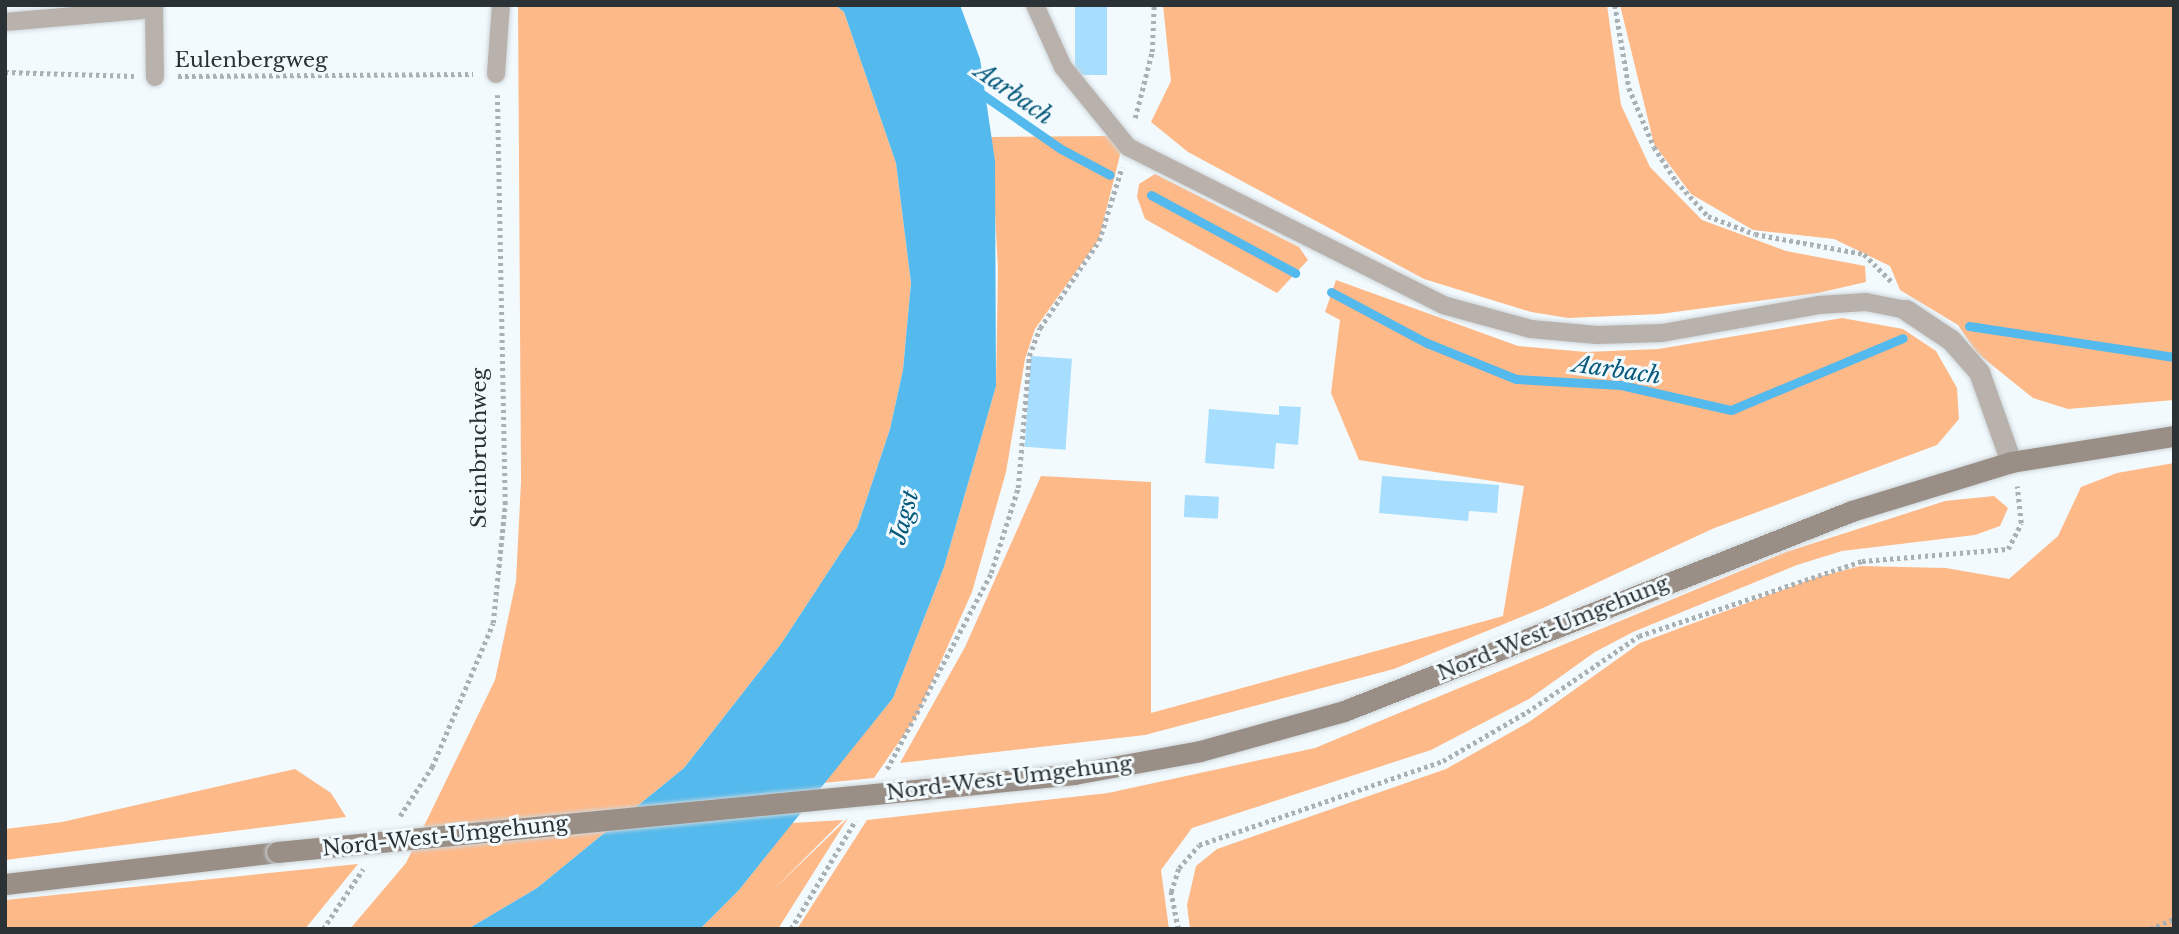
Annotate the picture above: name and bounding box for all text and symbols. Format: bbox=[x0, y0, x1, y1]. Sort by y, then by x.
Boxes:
street label: Eulenbergweg bbox=[174, 47, 328, 73]
water label: Aarbach bbox=[970, 57, 1058, 131]
water label: Aarbach bbox=[1571, 350, 1663, 390]
street label: Steinbruchweg bbox=[466, 368, 492, 528]
water label: Jagst bbox=[884, 487, 924, 547]
street label: Nord-West-Umgehung bbox=[1434, 570, 1672, 686]
street label: Nord-West-Umgehung bbox=[885, 750, 1133, 806]
street label: Nord-West-Umgehung bbox=[321, 811, 569, 861]

